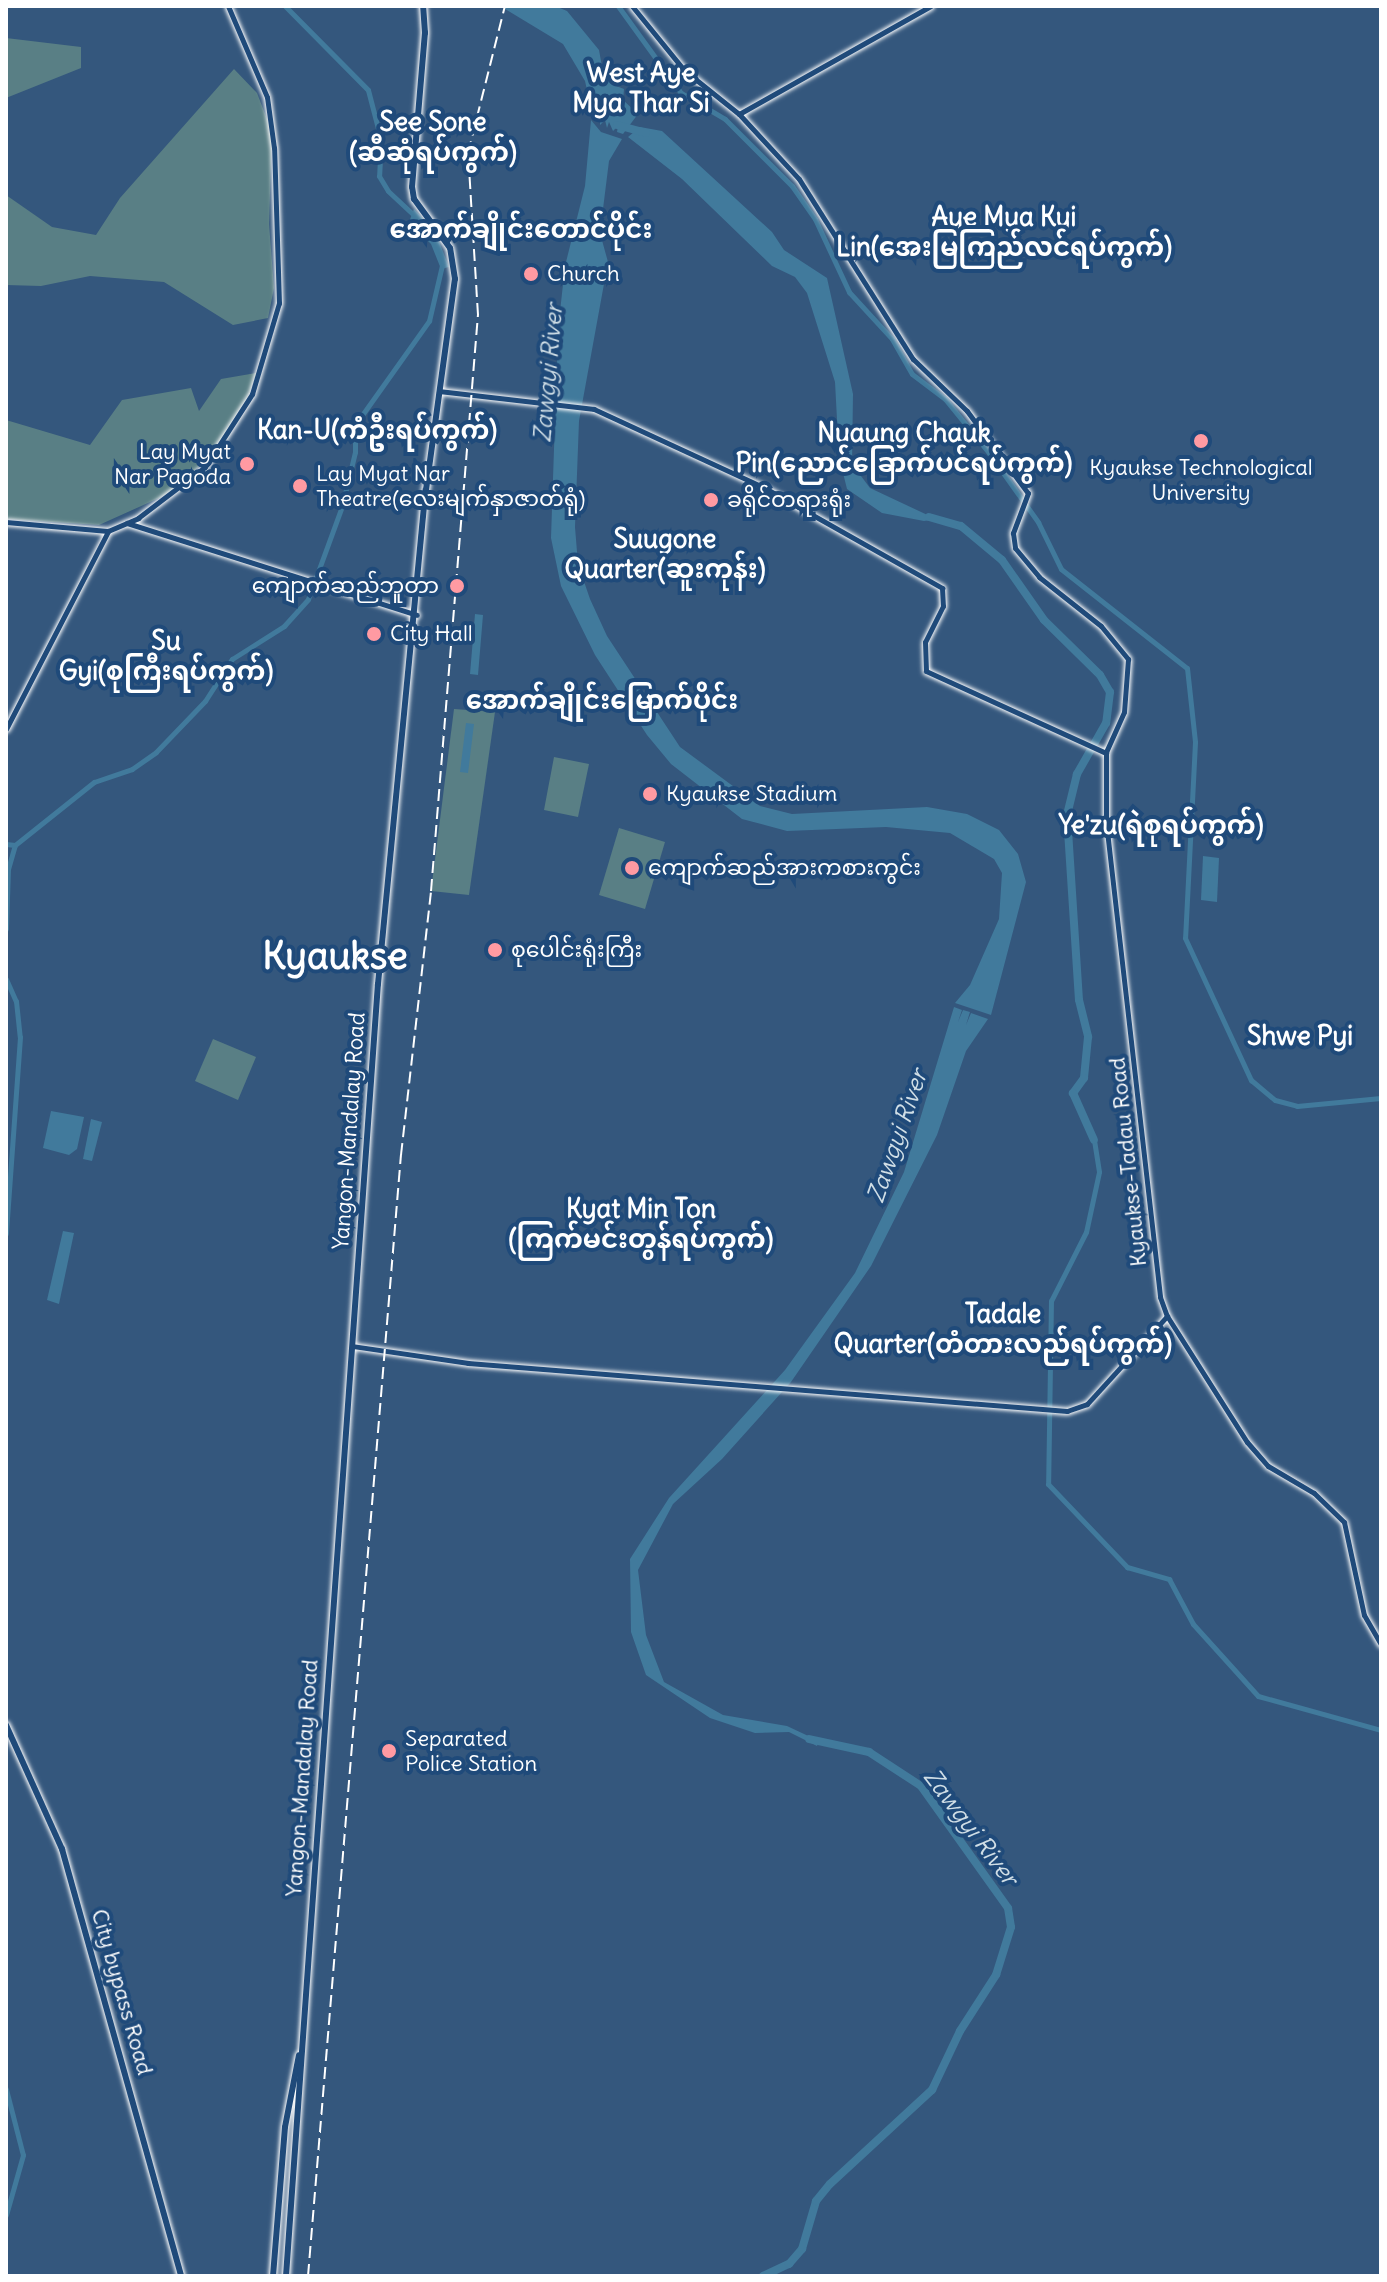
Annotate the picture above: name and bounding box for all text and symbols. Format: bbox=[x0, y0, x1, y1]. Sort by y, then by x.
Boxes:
district label: West Aye Mya Thar Si bbox=[572, 57, 710, 118]
district label: See Sone (ဆီဆုံရပ်ကွက်) bbox=[349, 106, 517, 168]
district label: Aye Mya Kyi Lin(အေးမြကြည်လင်ရပ်ကွက်) bbox=[836, 201, 1172, 262]
district label: အောက်ချိုင်းတောင်ပိုင်း bbox=[390, 213, 652, 245]
place label: Church bbox=[547, 261, 620, 287]
marker: Church bbox=[522, 265, 540, 283]
water label: Zawgyi River bbox=[528, 303, 568, 443]
district label: Kan-U(ကံဦးရပ်ကွက်) bbox=[257, 414, 497, 446]
district label: Nyaung Chauk Pin(ညောင်ခြောက်ပင်ရပ်ကွက်) bbox=[736, 417, 1072, 478]
marker: Kyaukse Technological University bbox=[1192, 432, 1210, 450]
place label: Lay Myat Nar Pagoda bbox=[114, 438, 231, 490]
place label: Kyaukse Technological University bbox=[1089, 454, 1313, 506]
marker: Lay Myat Nar Pagoda bbox=[238, 455, 256, 473]
place label: Lay Myat Nar Theatre(လေးမျက်နှာဇာတ်ရုံ) bbox=[316, 460, 585, 512]
marker: Lay Myat Nar Theatre(လေးမျက်နှာဇာတ်ရုံ) bbox=[291, 477, 309, 495]
place label: ခရိုင်တရားရုံး bbox=[727, 487, 851, 513]
marker: ခရိုင်တရားရုံး bbox=[702, 491, 720, 509]
district label: Suugone Quarter(ဆူးကုန်း) bbox=[564, 523, 766, 584]
place label: ကျောက်ဆည်ဘူတာ bbox=[252, 573, 439, 599]
marker: ကျောက်ဆည်ဘူတာ bbox=[446, 575, 468, 597]
place label: City Hall bbox=[390, 621, 473, 647]
district label: Su Gyi(စုကြီးရပ်ကွက်) bbox=[59, 625, 273, 686]
marker: City Hall bbox=[365, 625, 383, 643]
district label: အောက်ချိုင်းမြောက်ပိုင်း bbox=[466, 684, 738, 716]
place label: Kyaukse Stadium bbox=[666, 781, 837, 807]
marker: Kyaukse Stadium bbox=[641, 785, 659, 803]
district label: Ye'zu(ရဲစုရပ်ကွက်) bbox=[1058, 809, 1264, 841]
place label: ကျောက်ဆည်အားကစားကွင်း bbox=[648, 855, 921, 881]
marker: ကျောက်ဆည်အားကစားကွင်း bbox=[623, 859, 641, 877]
district label: Kyaukse bbox=[262, 933, 408, 979]
place label: စုပေါင်းရုံးကြီး bbox=[511, 937, 642, 963]
marker: စုပေါင်းရုံးကြီး bbox=[486, 941, 504, 959]
street label: Yangon-Mandalay Road bbox=[328, 1011, 370, 1251]
district label: Shwe Pyi bbox=[1247, 1020, 1353, 1052]
street label: Kyaukse-Tadau Road bbox=[1104, 1056, 1152, 1268]
water label: Zawgyi River bbox=[861, 1066, 933, 1206]
district label: Kyat Min Ton (ကြက်မင်းတွန်ရပ်ကွက်) bbox=[509, 1193, 773, 1254]
district label: Tadale Quarter(တံတားလည်ရပ်ကွက်) bbox=[834, 1298, 1172, 1360]
street label: Yangon-Mandalay Road bbox=[281, 1658, 323, 1898]
place label: Separated Police Station bbox=[405, 1725, 537, 1776]
marker: Separated Police Station bbox=[380, 1742, 398, 1760]
water label: Zawgyi River bbox=[918, 1763, 1024, 1891]
street label: City bypass Road bbox=[86, 1906, 158, 2078]

